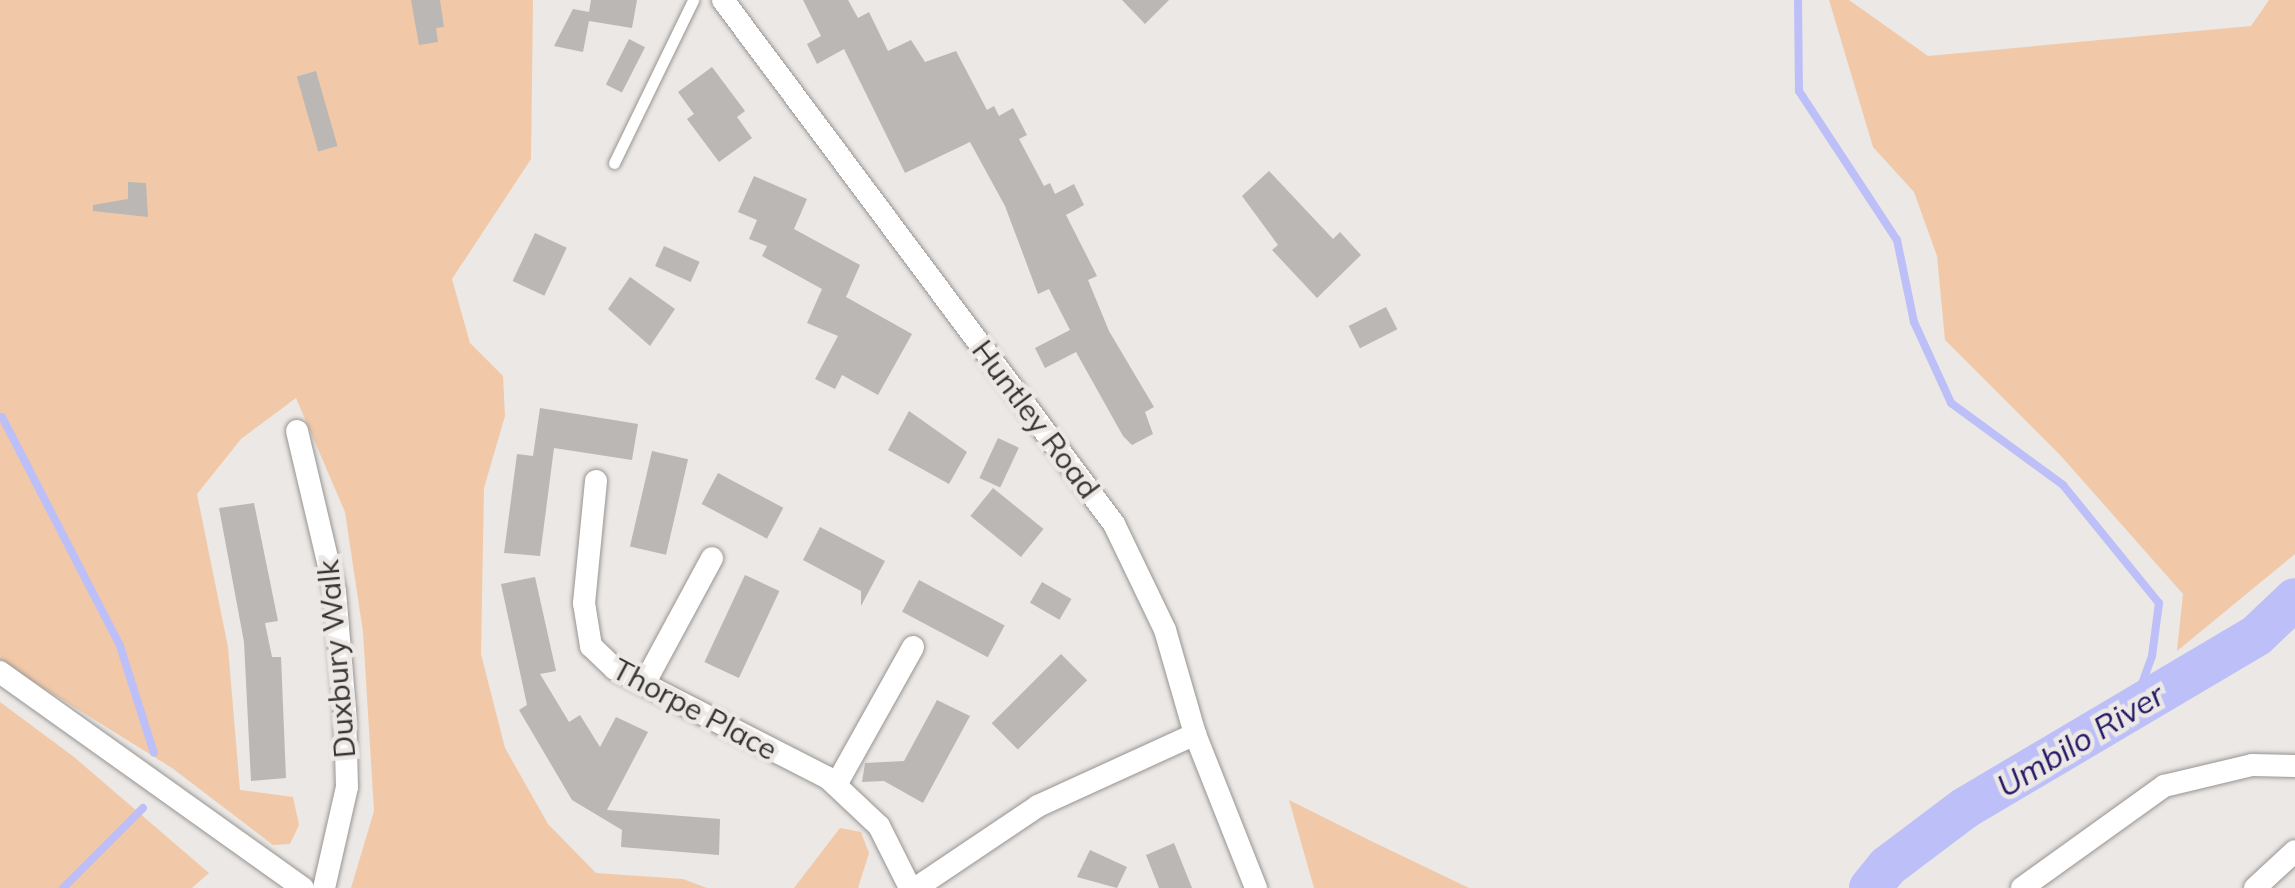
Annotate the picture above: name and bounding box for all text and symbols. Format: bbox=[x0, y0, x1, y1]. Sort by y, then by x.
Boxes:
street label: Huntley Road bbox=[965, 333, 1107, 505]
street label: Duxbury Walk bbox=[309, 558, 363, 760]
street label: Thorpe Place bbox=[606, 651, 784, 767]
water label: Umbilo River bbox=[1990, 675, 2170, 805]

